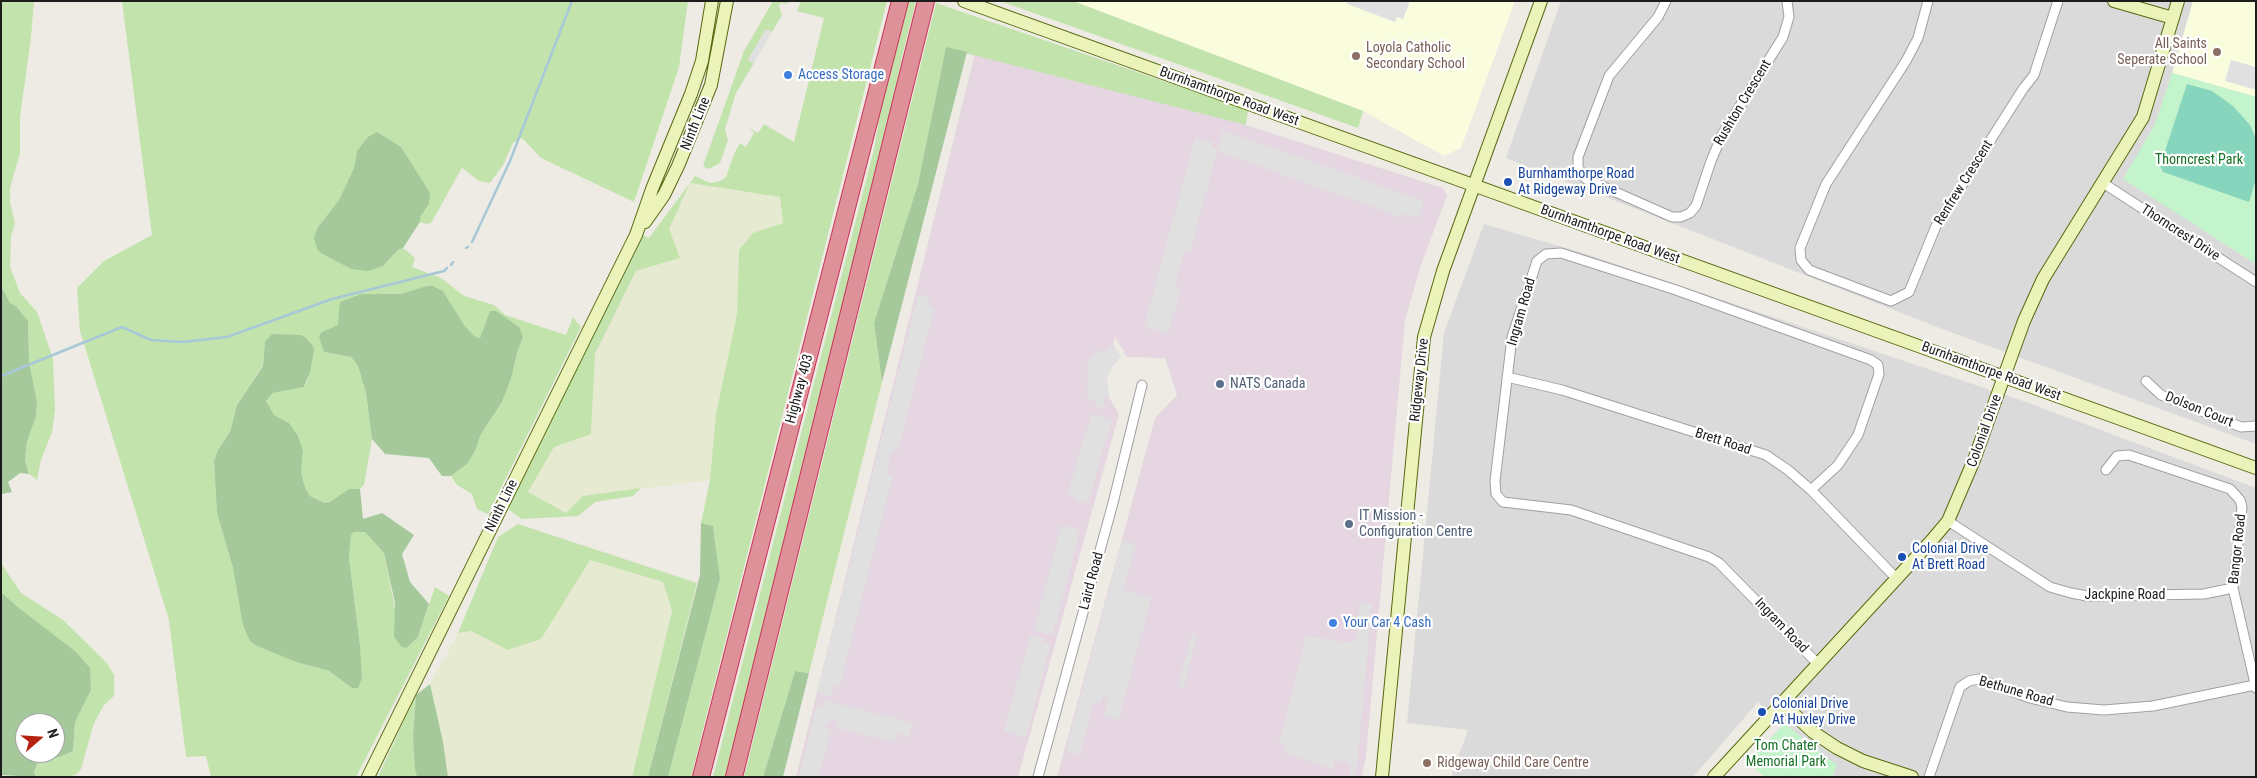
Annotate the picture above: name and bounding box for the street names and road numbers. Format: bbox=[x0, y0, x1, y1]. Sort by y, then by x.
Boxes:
street label: Rushton Crescent bbox=[1711, 57, 1775, 149]
street label: Burnhamthorpe Road West bbox=[1157, 64, 1301, 130]
street label: Ninth Line bbox=[678, 95, 714, 153]
street label: Renfrew Crescent bbox=[1931, 137, 1997, 229]
street label: Thorncrest Drive bbox=[2137, 201, 2223, 265]
street label: Burnhamthorpe Road West bbox=[1538, 202, 1682, 268]
street label: Ingram Road bbox=[1504, 276, 1540, 348]
street label: Ridgeway Drive bbox=[1407, 337, 1433, 423]
street label: Burnhamthorpe Road West bbox=[1919, 339, 2063, 405]
street label: Highway 403 bbox=[783, 353, 817, 425]
street label: Dolson Court bbox=[2162, 389, 2236, 431]
street label: Colonial Drive bbox=[1964, 392, 2006, 470]
street label: Brett Road bbox=[1693, 425, 1753, 459]
street label: Ninth Line bbox=[482, 477, 522, 535]
street label: Bangor Road bbox=[2226, 513, 2250, 585]
street label: Laird Road bbox=[1076, 550, 1108, 612]
street label: Jackpine Road bbox=[2084, 587, 2166, 603]
street label: Ingram Road bbox=[1751, 595, 1811, 657]
street label: Bethune Road bbox=[1977, 673, 2055, 711]

